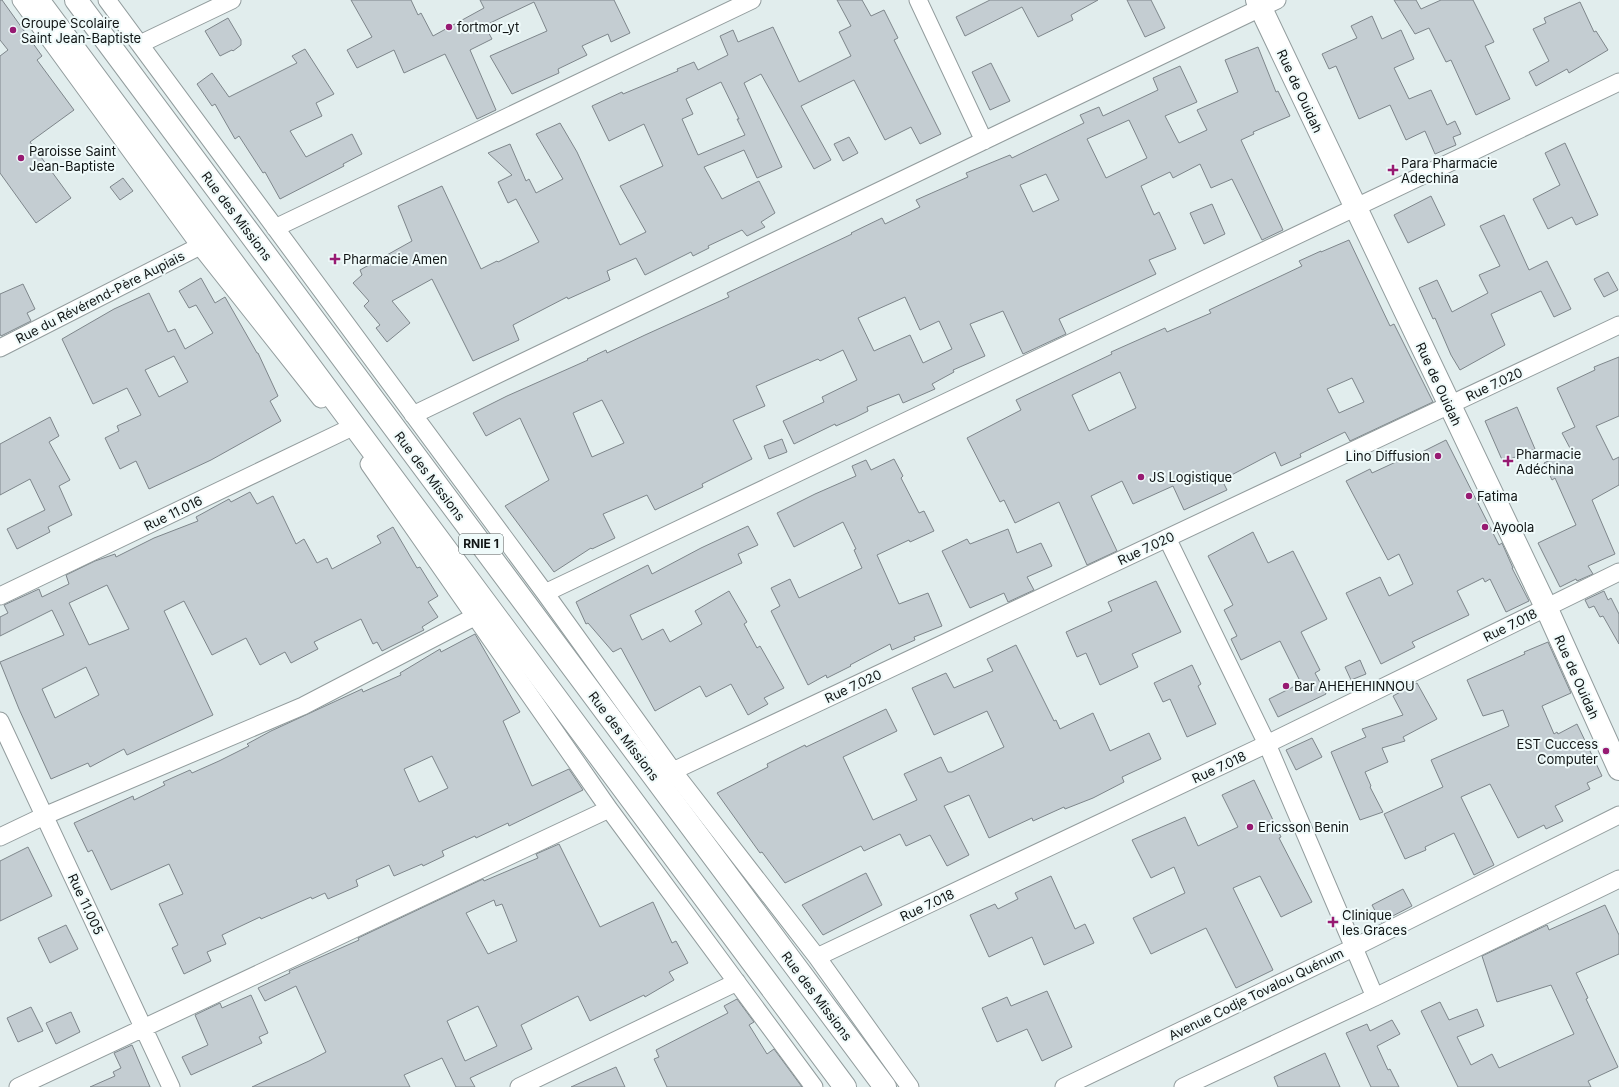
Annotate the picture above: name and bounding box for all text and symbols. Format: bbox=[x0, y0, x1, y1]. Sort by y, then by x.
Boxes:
place label: Groupe Scolaire Saint Jean-Baptiste bbox=[21, 15, 141, 46]
place label: fortmor_yt bbox=[457, 19, 519, 35]
marker: fortmor_yt bbox=[444, 22, 454, 32]
marker: Groupe Scolaire Saint Jean-Baptiste bbox=[8, 25, 18, 35]
street label: Rue de Ouidah bbox=[1274, 47, 1326, 135]
place label: Paroisse Saint Jean-Baptiste bbox=[29, 143, 116, 174]
marker: Paroisse Saint Jean-Baptiste bbox=[16, 153, 26, 163]
place label: Para Pharmacie Adechina bbox=[1401, 155, 1498, 186]
marker: Para Pharmacie Adechina bbox=[1388, 165, 1398, 175]
street label: Rue des Missions bbox=[198, 168, 276, 264]
street label: Rue du Révérend-Père Aupiais bbox=[13, 247, 187, 347]
place label: Pharmacie Amen bbox=[343, 251, 448, 267]
marker: Pharmacie Amen bbox=[330, 254, 340, 264]
street label: Rue de Ouidah bbox=[1413, 340, 1465, 428]
street label: Rue 7.020 bbox=[1463, 364, 1525, 404]
street label: Rue des Missions bbox=[391, 428, 469, 524]
place label: Pharmacie Adéchina bbox=[1516, 446, 1581, 477]
place label: Lino Diffusion bbox=[1346, 448, 1430, 464]
marker: Lino Diffusion bbox=[1433, 451, 1443, 461]
marker: Pharmacie Adéchina bbox=[1503, 456, 1513, 466]
place label: JS Logistique bbox=[1149, 469, 1232, 485]
marker: JS Logistique bbox=[1136, 472, 1146, 482]
place label: Fatima bbox=[1477, 488, 1518, 504]
marker: Fatima bbox=[1464, 491, 1474, 501]
street label: Rue 11.016 bbox=[141, 492, 205, 534]
place label: Ayoola bbox=[1493, 519, 1534, 535]
marker: Ayoola bbox=[1480, 522, 1490, 532]
street label: Rue 7.020 bbox=[1115, 528, 1177, 568]
road number: RNIE 1 bbox=[459, 534, 503, 554]
street label: Rue 7.018 bbox=[1480, 605, 1540, 645]
street label: Rue de Ouidah bbox=[1551, 633, 1603, 721]
street label: Rue 7.020 bbox=[822, 666, 884, 706]
place label: Bar AHEHEHINNOU bbox=[1294, 678, 1415, 694]
marker: Bar AHEHEHINNOU bbox=[1281, 681, 1291, 691]
street label: Rue des Missions bbox=[585, 688, 663, 784]
place label: EST Cuccess Computer bbox=[1516, 736, 1598, 767]
marker: EST Cuccess Computer bbox=[1601, 746, 1611, 756]
street label: Rue 7.018 bbox=[1189, 748, 1249, 786]
place label: Ericsson Benin bbox=[1258, 819, 1349, 835]
marker: Ericsson Benin bbox=[1245, 822, 1255, 832]
street label: Rue 11.005 bbox=[65, 871, 107, 937]
street label: Rue 7.018 bbox=[897, 886, 957, 924]
place label: Clinique les Graces bbox=[1342, 907, 1407, 938]
marker: Clinique les Graces bbox=[1327, 916, 1339, 928]
street label: Avenue Codje Tovalou Quénum bbox=[1166, 945, 1346, 1043]
street label: Rue des Missions bbox=[778, 948, 856, 1044]

